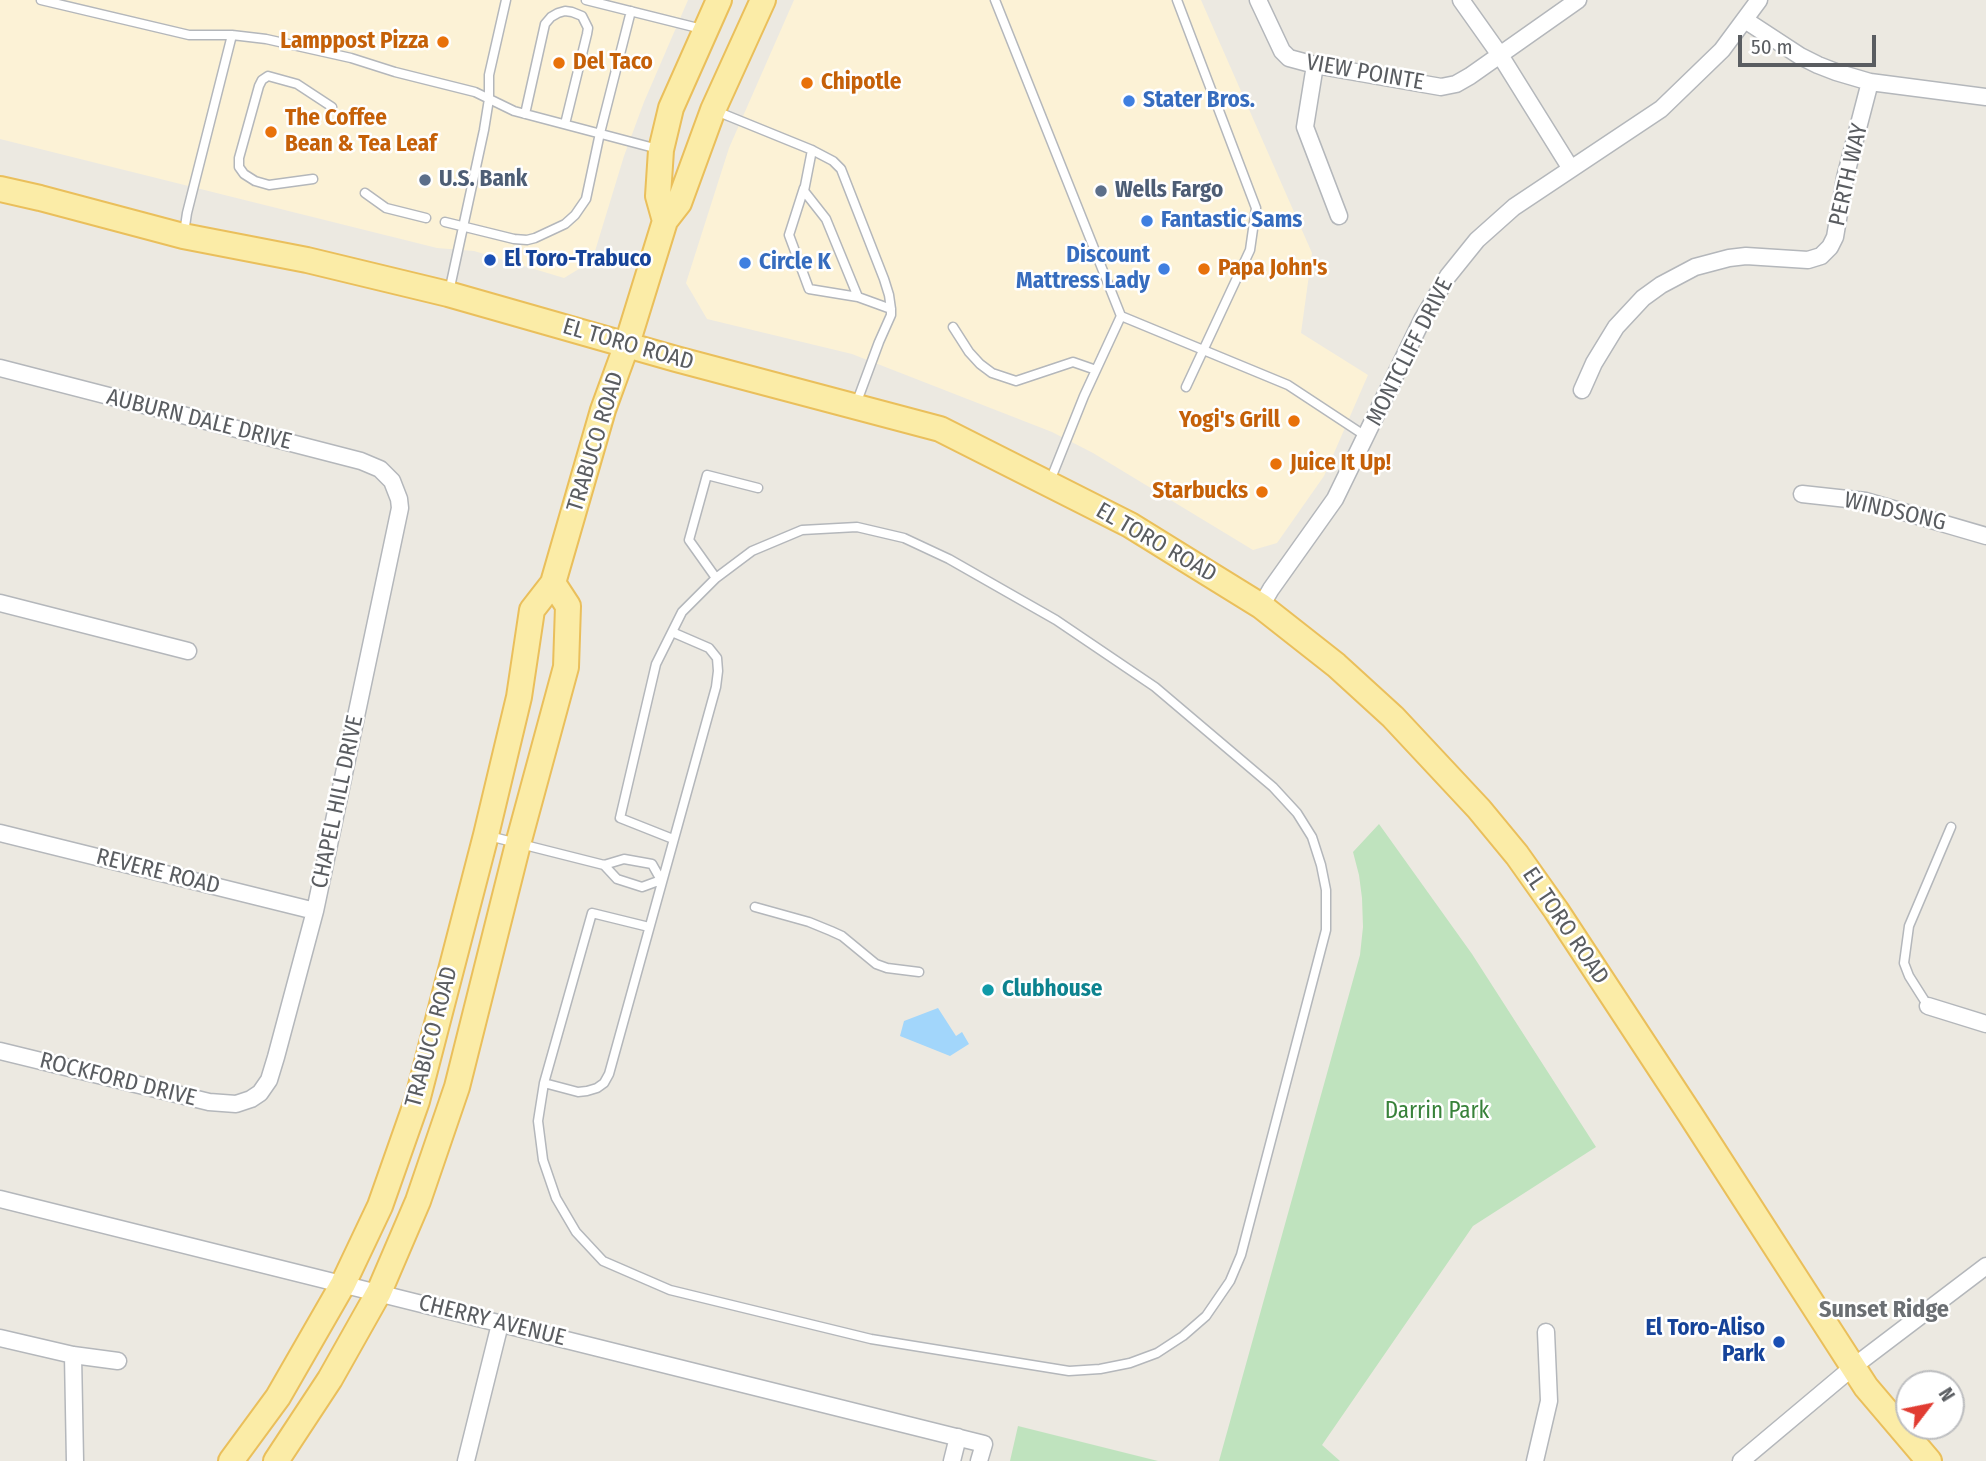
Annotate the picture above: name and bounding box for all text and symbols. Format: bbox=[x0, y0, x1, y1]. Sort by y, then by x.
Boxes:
scale bar bbox=[1741, 21, 1879, 65]
place label: Lamppost Pizza bbox=[280, 28, 429, 56]
marker: Lamppost Pizza bbox=[435, 34, 451, 50]
text: 50 m bbox=[1751, 34, 1793, 60]
place label: Del Taco bbox=[573, 49, 653, 77]
street label: VIEW POINTE bbox=[1304, 49, 1426, 97]
marker: Del Taco bbox=[551, 55, 567, 71]
place label: Chipotle bbox=[821, 69, 901, 97]
marker: Chipotle bbox=[799, 75, 815, 91]
place label: Stater Bros. bbox=[1143, 87, 1255, 115]
marker: Stater Bros. bbox=[1121, 93, 1137, 109]
place label: The Coffee Bean & Tea Leaf bbox=[285, 105, 437, 159]
street label: PERTH WAY bbox=[1824, 121, 1874, 229]
marker: The Coffee Bean & Tea Leaf bbox=[263, 124, 279, 140]
place label: U.S. Bank bbox=[439, 166, 528, 194]
marker: U.S. Bank bbox=[417, 172, 433, 188]
place label: Wells Fargo bbox=[1115, 177, 1223, 205]
marker: Wells Fargo bbox=[1093, 183, 1109, 199]
place label: Fantastic Sams bbox=[1161, 207, 1302, 235]
marker: Fantastic Sams bbox=[1139, 213, 1155, 229]
place label: Discount Mattress Lady bbox=[1016, 242, 1150, 296]
place label: El Toro-Trabuco bbox=[504, 246, 652, 274]
place label: Circle K bbox=[759, 249, 831, 277]
marker: El Toro-Trabuco bbox=[482, 252, 498, 268]
marker: Circle K bbox=[737, 255, 753, 271]
place label: Papa John's bbox=[1218, 255, 1327, 283]
marker: Discount Mattress Lady bbox=[1156, 261, 1172, 277]
marker: Papa John's bbox=[1196, 261, 1212, 277]
street label: MONTCLIFF DRIVE bbox=[1361, 273, 1459, 431]
street label: EL TORO ROAD bbox=[559, 313, 697, 377]
street label: TRABUCO ROAD bbox=[562, 369, 630, 515]
street label: AUBURN DALE DRIVE bbox=[104, 384, 294, 456]
place label: Yogi's Grill bbox=[1179, 407, 1280, 435]
marker: Yogi's Grill bbox=[1286, 413, 1302, 429]
place label: Juice It Up! bbox=[1290, 450, 1391, 478]
marker: Juice It Up! bbox=[1268, 456, 1284, 472]
place label: Starbucks bbox=[1152, 478, 1248, 506]
marker: Starbucks bbox=[1254, 484, 1270, 500]
street label: WINDSONG bbox=[1841, 487, 1949, 537]
street label: EL TORO ROAD bbox=[1091, 497, 1221, 589]
street label: CHAPEL HILL DRIVE bbox=[306, 713, 370, 891]
street label: REVERE ROAD bbox=[93, 843, 223, 901]
street label: EL TORO ROAD bbox=[1516, 862, 1614, 990]
street label: TRABUCO ROAD bbox=[400, 964, 464, 1110]
place label: Clubhouse bbox=[1002, 976, 1103, 1004]
marker: Clubhouse bbox=[980, 982, 996, 998]
street label: ROCKFORD DRIVE bbox=[37, 1047, 199, 1113]
park label: Darrin Park bbox=[1385, 1098, 1489, 1126]
street label: CHERRY AVENUE bbox=[416, 1289, 568, 1353]
district label: Sunset Ridge bbox=[1819, 1296, 1949, 1324]
place label: El Toro-Aliso Park bbox=[1645, 1315, 1765, 1369]
marker: El Toro-Aliso Park bbox=[1771, 1334, 1787, 1350]
north arrow bbox=[1895, 1370, 1965, 1440]
text: N bbox=[1934, 1384, 1959, 1406]

